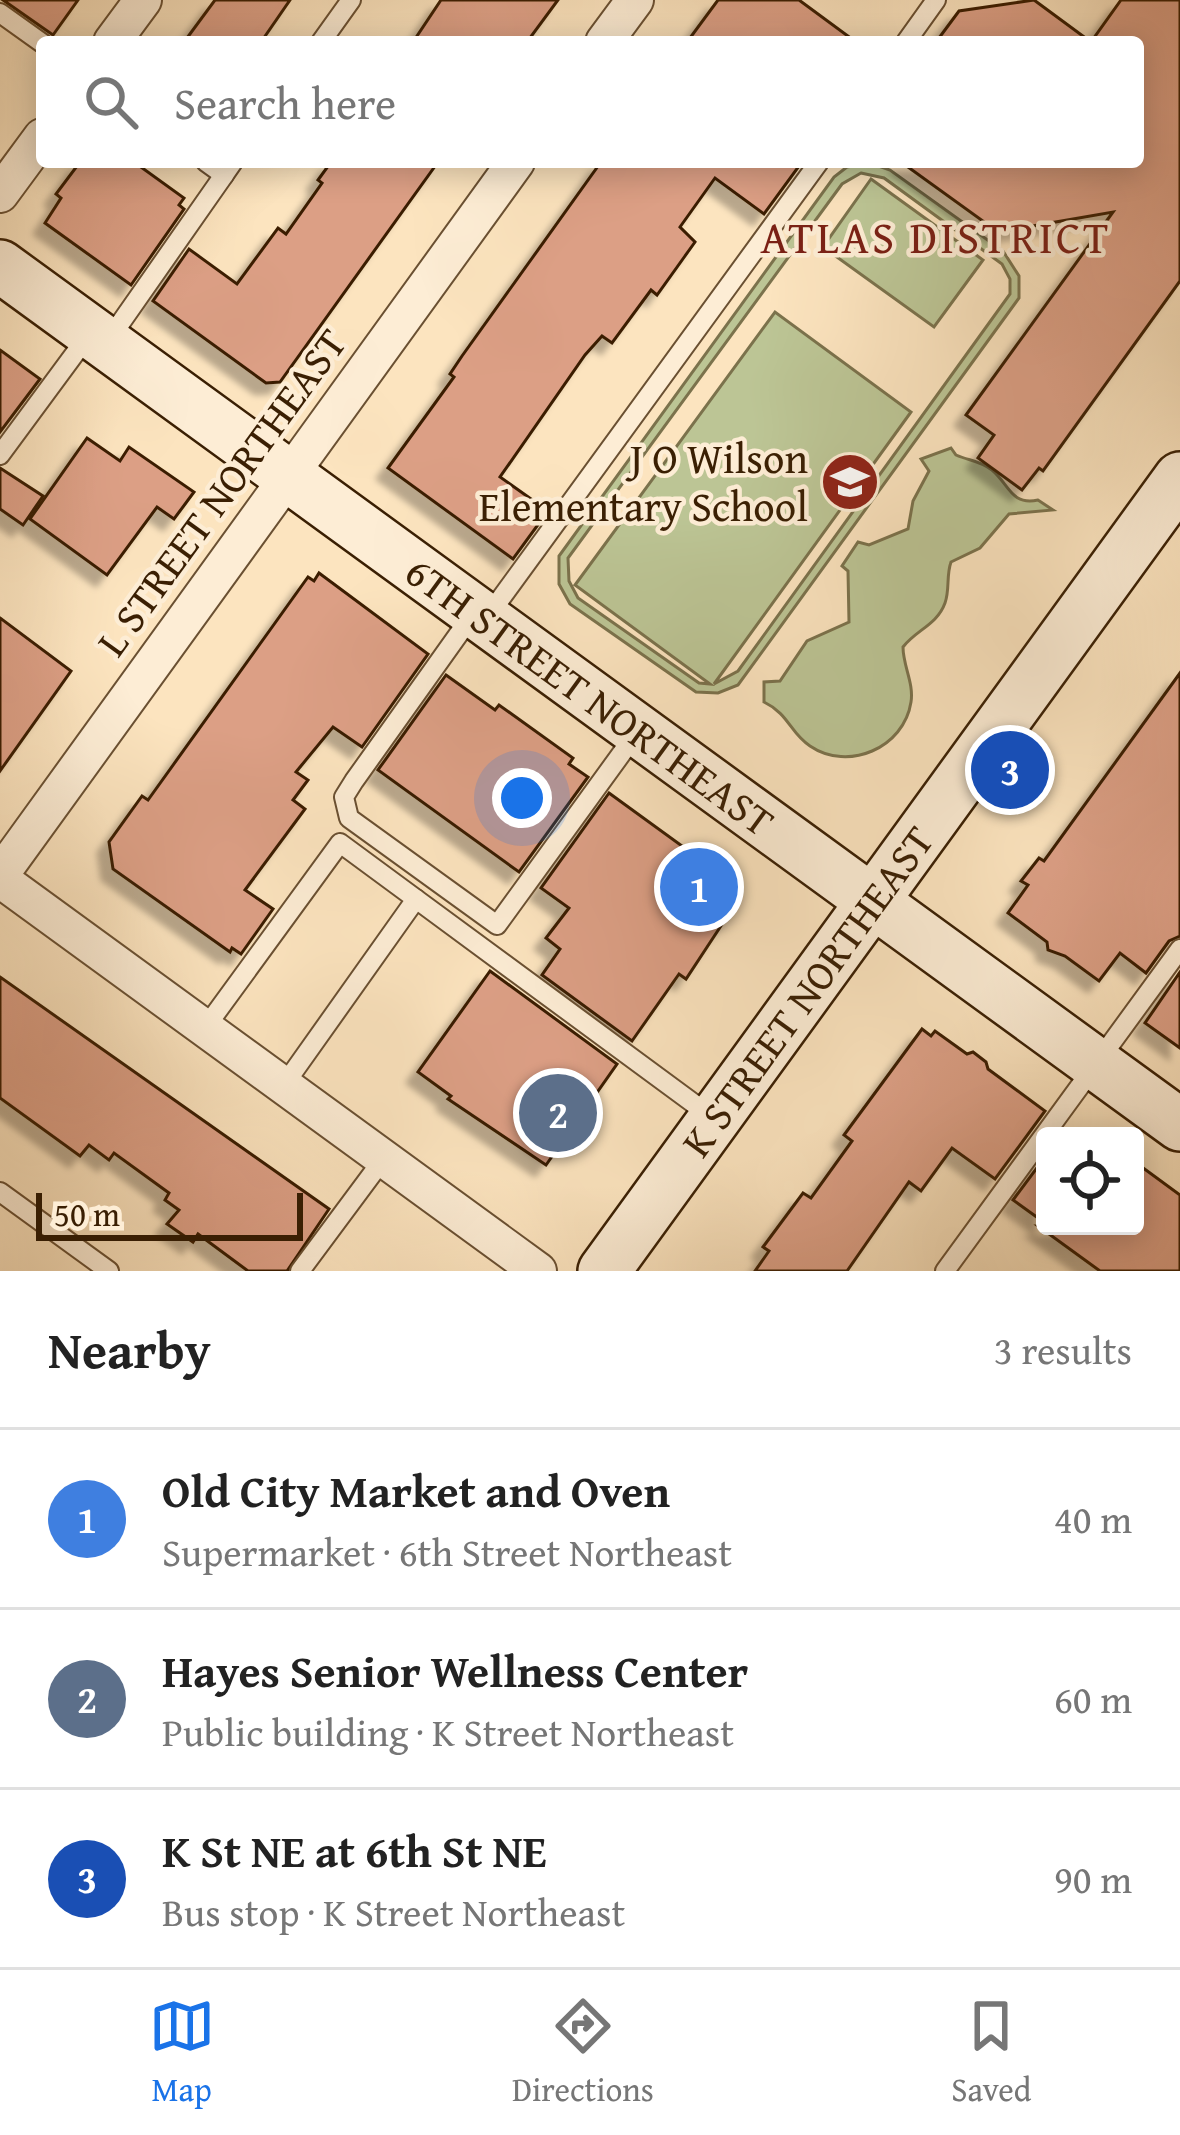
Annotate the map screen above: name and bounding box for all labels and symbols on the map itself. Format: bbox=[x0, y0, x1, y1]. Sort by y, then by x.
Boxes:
district label: ATLAS DISTRICT bbox=[760, 204, 1112, 269]
street label: L STREET NORTHEAST bbox=[81, 315, 360, 668]
place label: J O Wilson Elementary School bbox=[479, 427, 808, 536]
school or university icon: J O Wilson Elementary School bbox=[819, 451, 881, 513]
street label: 6TH STREET NORTHEAST bbox=[393, 541, 787, 850]
pin: 3 bbox=[971, 725, 1049, 815]
your location bbox=[492, 768, 552, 828]
street label: K STREET NORTHEAST bbox=[666, 813, 948, 1169]
pin: 1 bbox=[660, 842, 738, 932]
pin: 2 bbox=[519, 1068, 597, 1158]
scale bar bbox=[36, 1187, 303, 1240]

